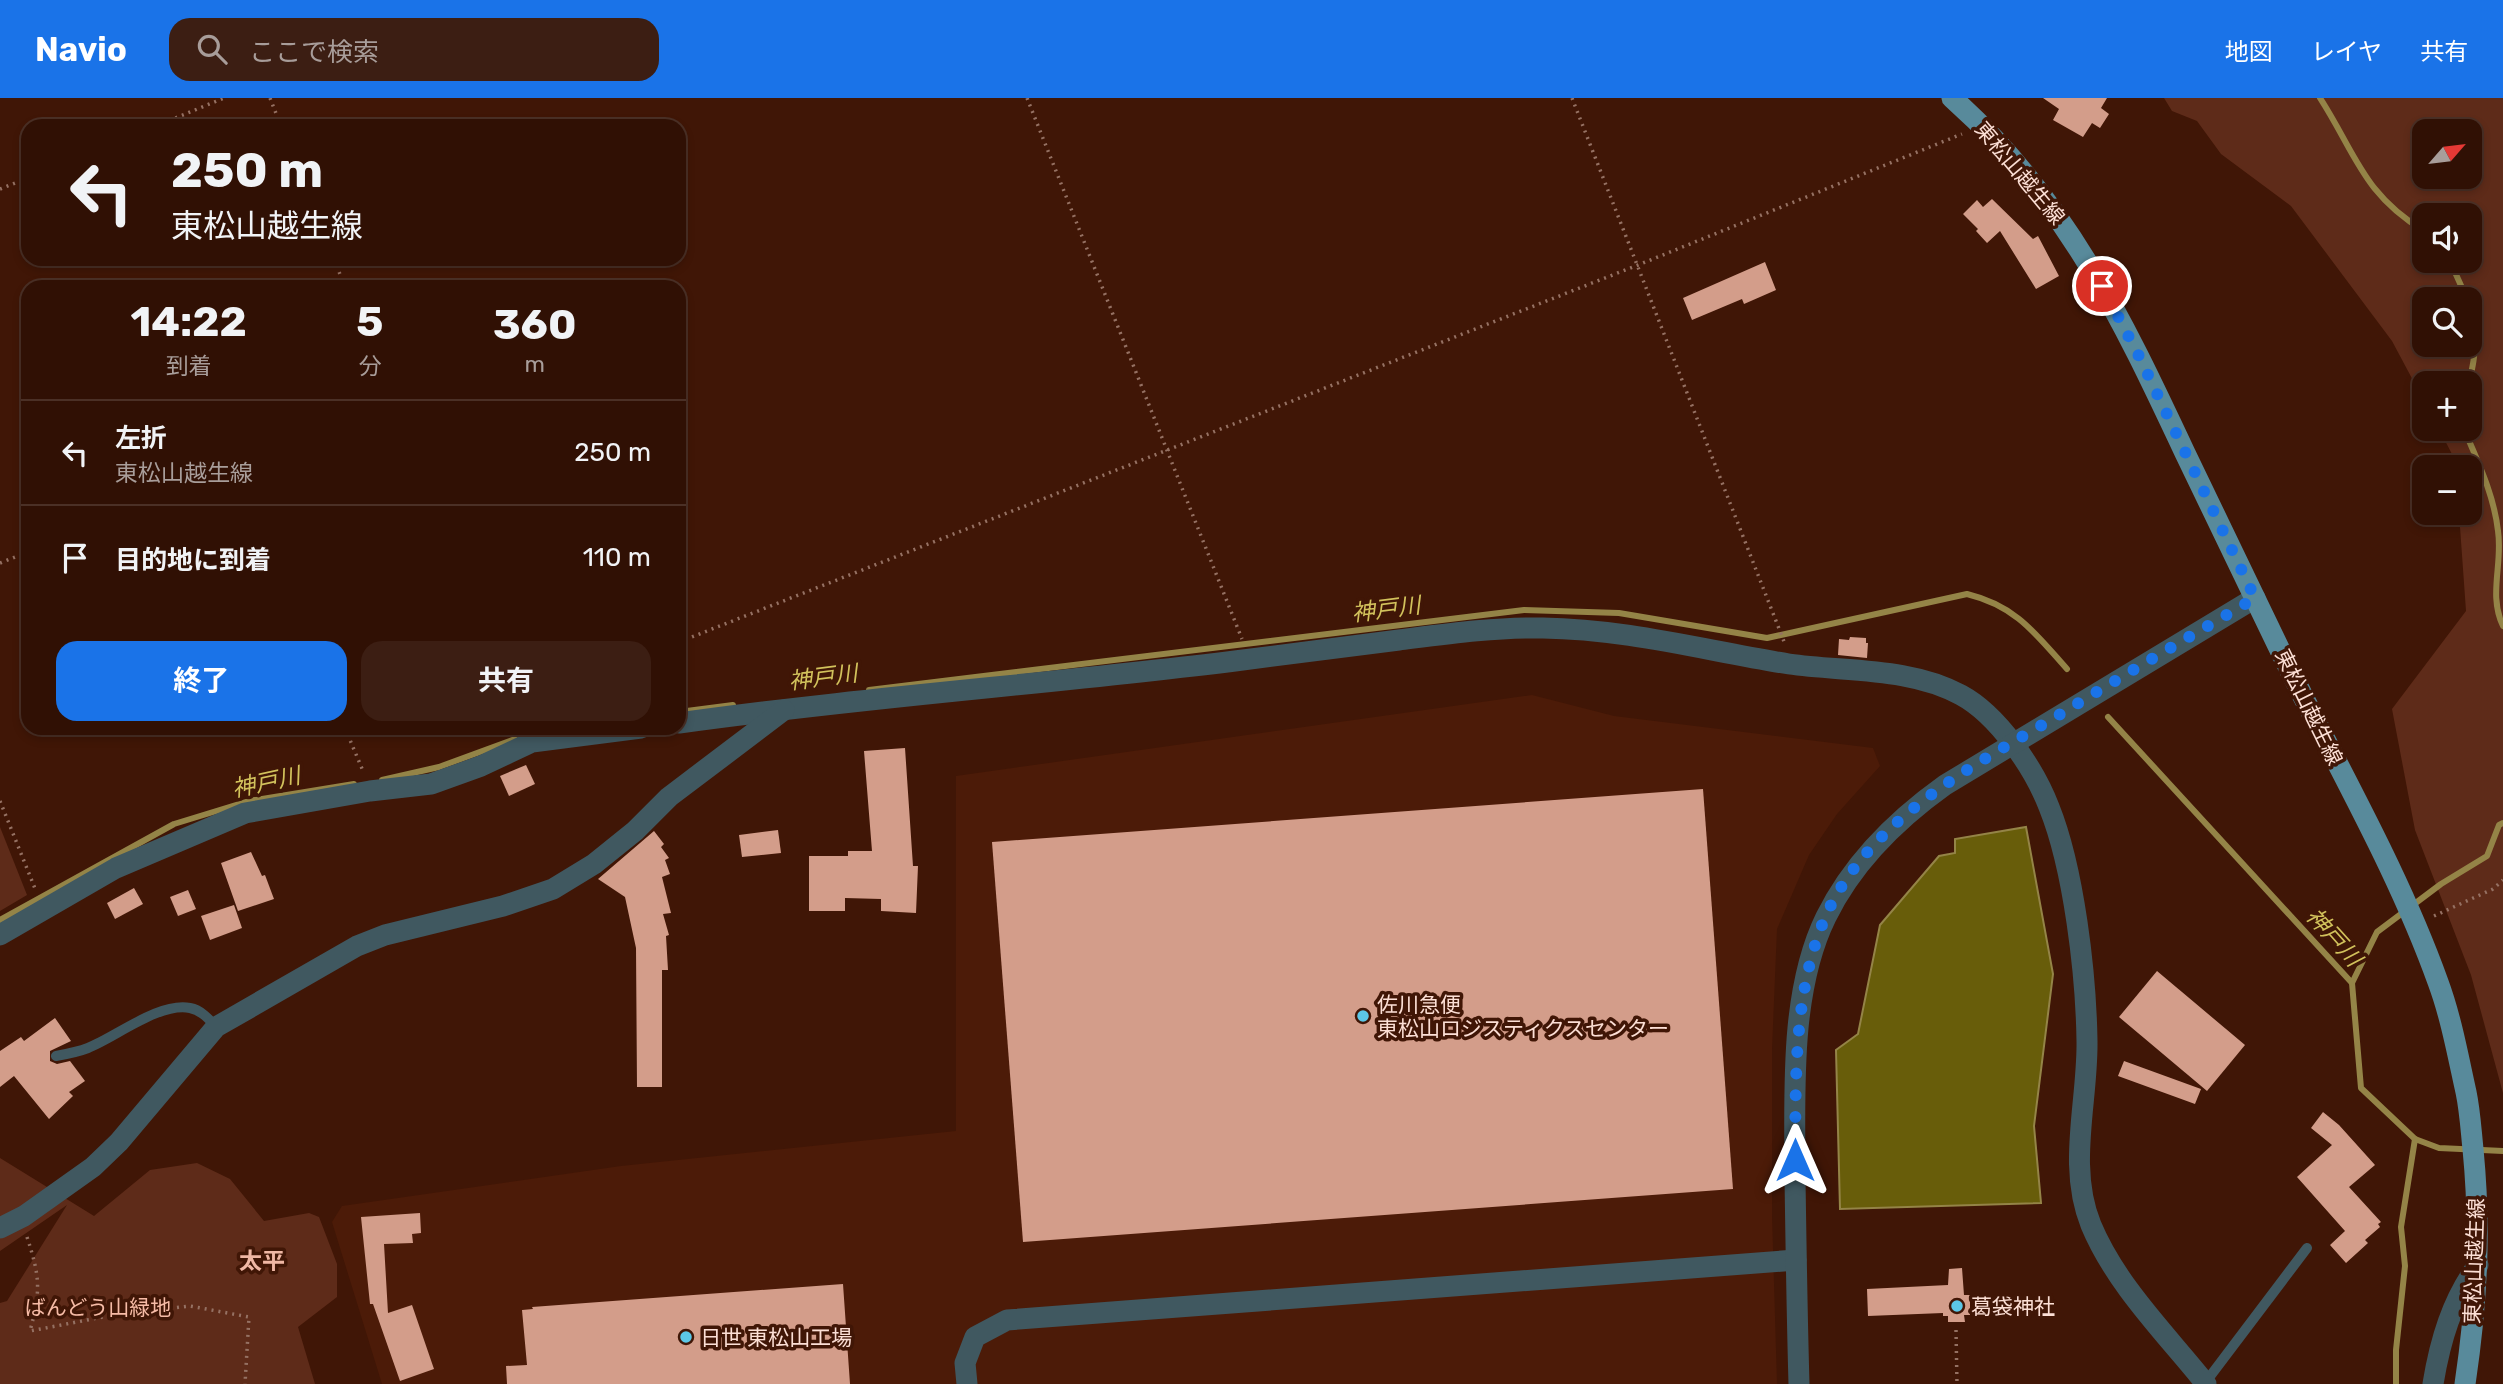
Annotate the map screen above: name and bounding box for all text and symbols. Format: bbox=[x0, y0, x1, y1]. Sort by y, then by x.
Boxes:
search box bbox=[169, 18, 659, 81]
text: Navio bbox=[35, 30, 127, 69]
icon: search bbox=[193, 30, 231, 68]
text: ここで検索 bbox=[249, 37, 379, 68]
text: 地図 bbox=[2225, 38, 2273, 66]
text: レイヤ bbox=[2311, 38, 2382, 66]
text: 共有 bbox=[2420, 38, 2468, 66]
street label: 東松山越生線 bbox=[1970, 117, 2070, 229]
north arrow bbox=[2412, 119, 2482, 189]
map controls bbox=[2412, 119, 2482, 525]
text: 250 m bbox=[171, 141, 323, 199]
icon: left bbox=[56, 147, 147, 238]
button: sound bbox=[2412, 203, 2482, 273]
text: 東松山越生線 bbox=[171, 207, 363, 245]
pin bbox=[2072, 256, 2132, 316]
icon: arrive bbox=[2083, 267, 2121, 305]
button: search bbox=[2412, 287, 2482, 357]
text: 14:22 bbox=[130, 297, 247, 347]
text: 5 bbox=[356, 297, 383, 347]
text: 360 bbox=[493, 300, 577, 350]
text: m bbox=[525, 350, 545, 378]
text: 到着 bbox=[166, 352, 212, 380]
text: 分 bbox=[358, 352, 381, 380]
button: + bbox=[2412, 371, 2482, 441]
text: 左折 bbox=[115, 423, 167, 454]
icon: left bbox=[56, 434, 94, 472]
text: 250 m bbox=[574, 437, 651, 468]
button: − bbox=[2412, 455, 2482, 525]
text: 東松山越生線 bbox=[115, 459, 253, 487]
icon: arrive bbox=[56, 539, 94, 577]
text: 110 m bbox=[583, 542, 651, 573]
text: 目的地に到着 bbox=[115, 545, 271, 576]
water label: 神戸川 bbox=[1350, 591, 1425, 627]
button: 終了 bbox=[56, 641, 347, 721]
button: 共有 bbox=[361, 641, 651, 721]
street label: 東松山越生線 bbox=[2270, 645, 2348, 769]
water label: 神戸川 bbox=[787, 659, 862, 695]
water label: 神戸川 bbox=[229, 761, 306, 803]
water label: 神戸川 bbox=[2301, 902, 2369, 974]
place label: 佐川急便 東松山ロジスティクスセンター bbox=[1377, 992, 1669, 1041]
marker: 佐川急便 東松山ロジスティクスセンター bbox=[1355, 1008, 1371, 1024]
position arrow bbox=[1758, 1123, 1832, 1197]
street label: 東松山越生線 bbox=[2459, 1198, 2489, 1324]
district label: 太平 bbox=[239, 1247, 285, 1275]
place label: 葛袋神社 bbox=[1971, 1294, 2055, 1319]
park label: ばんどう山緑地 bbox=[25, 1295, 171, 1320]
marker: 葛袋神社 bbox=[1949, 1298, 1965, 1314]
place label: 日世 東松山工場 bbox=[700, 1325, 852, 1350]
marker: 日世 東松山工場 bbox=[678, 1329, 694, 1345]

